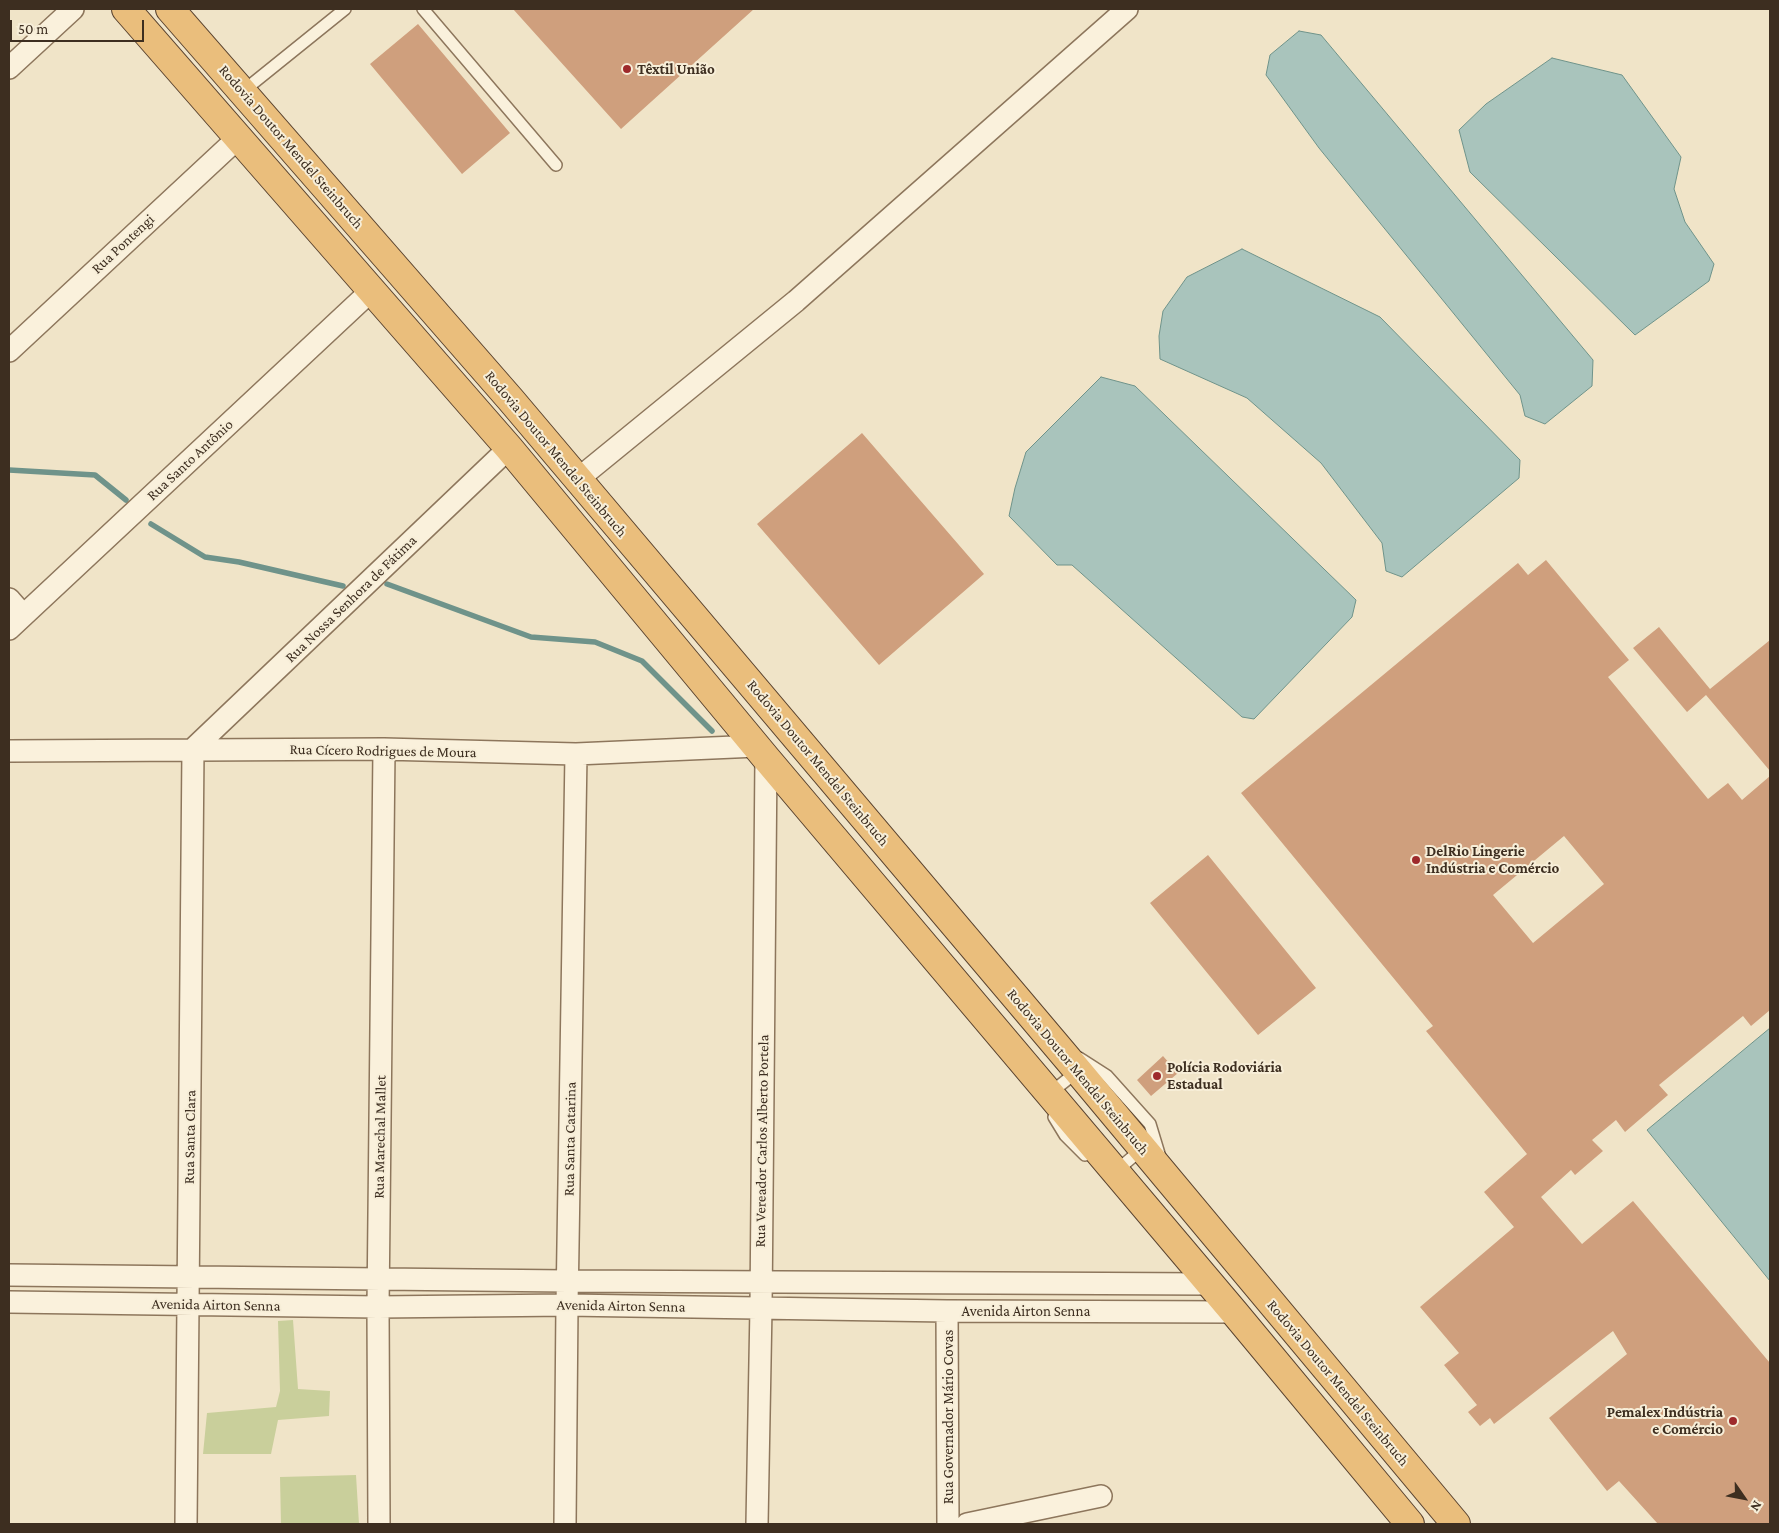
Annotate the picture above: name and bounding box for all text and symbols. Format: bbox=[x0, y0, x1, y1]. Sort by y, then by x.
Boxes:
scale bar bbox=[12, 10, 146, 42]
text: 50 m bbox=[18, 21, 48, 37]
place label: Têxtil União bbox=[637, 60, 715, 78]
street label: Rodovia Doutor Mendel Steinbruch bbox=[215, 61, 367, 233]
marker: Têxtil União bbox=[621, 63, 633, 75]
street label: Rua Pontengi bbox=[88, 210, 158, 278]
street label: Rodovia Doutor Mendel Steinbruch bbox=[481, 367, 631, 541]
street label: Rua Santo Antônio bbox=[143, 415, 237, 505]
street label: Rua Nossa Senhora de Fátima bbox=[282, 531, 420, 667]
street label: Rodovia Doutor Mendel Steinbruch bbox=[743, 676, 893, 850]
street label: Rua Cícero Rodrigues de Moura bbox=[289, 740, 477, 762]
place label: DelRio Lingerie Indústria e Comércio bbox=[1426, 842, 1559, 877]
marker: DelRio Lingerie Indústria e Comércio bbox=[1410, 854, 1422, 866]
street label: Rodovia Doutor Mendel Steinbruch bbox=[1003, 985, 1153, 1159]
street label: Rua Vereador Carlos Alberto Portela bbox=[751, 1034, 773, 1248]
place label: Polícia Rodoviária Estadual bbox=[1167, 1058, 1282, 1093]
marker: Polícia Rodoviária Estadual bbox=[1151, 1070, 1163, 1082]
street label: Rua Marechal Mallet bbox=[370, 1075, 390, 1199]
street label: Rua Santa Catarina bbox=[560, 1082, 580, 1196]
street label: Rua Santa Clara bbox=[180, 1090, 200, 1184]
street label: Avenida Airton Senna bbox=[151, 1295, 281, 1315]
street label: Avenida Airton Senna bbox=[556, 1296, 686, 1316]
street label: Rodovia Doutor Mendel Steinbruch bbox=[1263, 1296, 1413, 1470]
street label: Avenida Airton Senna bbox=[962, 1302, 1090, 1320]
street label: Rua Governador Mário Covas bbox=[939, 1330, 957, 1504]
place label: Pemalex Indústria e Comércio bbox=[1607, 1403, 1723, 1438]
marker: Pemalex Indústria e Comércio bbox=[1727, 1415, 1739, 1427]
north arrow bbox=[1719, 1473, 1769, 1523]
text: N bbox=[1747, 1498, 1766, 1515]

